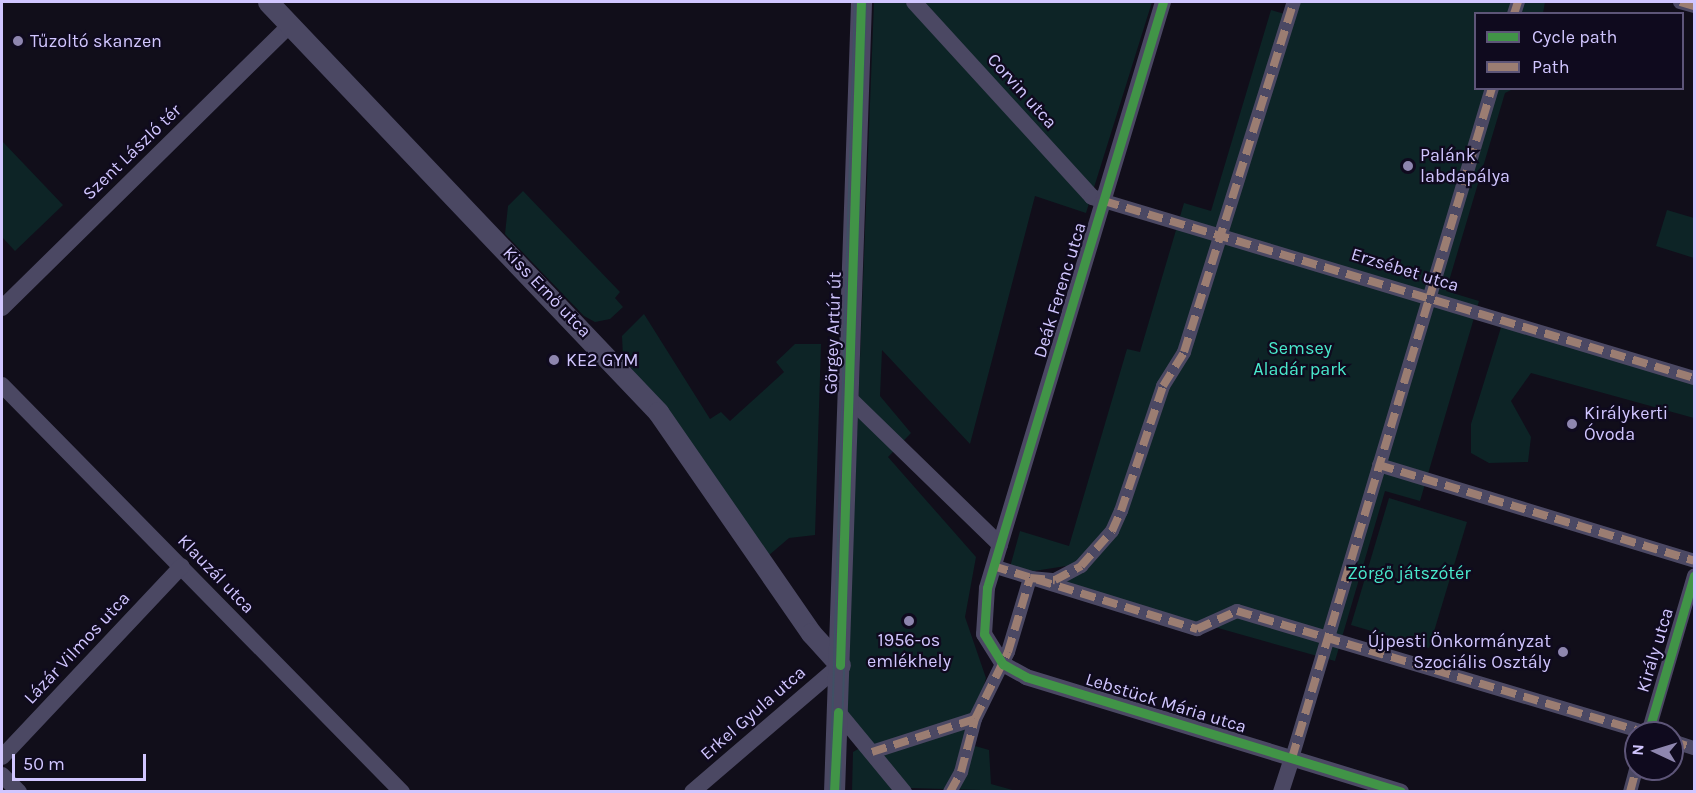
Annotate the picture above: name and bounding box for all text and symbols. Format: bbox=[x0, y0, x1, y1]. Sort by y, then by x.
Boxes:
legend bbox=[1474, 12, 1684, 90]
text: Cycle path bbox=[1532, 26, 1617, 48]
place label: Tűzoltó skanzen bbox=[30, 30, 162, 52]
marker: Tűzoltó skanzen bbox=[11, 34, 25, 48]
street label: Corvin utca bbox=[983, 49, 1061, 133]
text: Path bbox=[1532, 56, 1570, 78]
street label: Szent László tér bbox=[78, 100, 186, 204]
place label: Palánk labdapálya bbox=[1420, 145, 1510, 188]
marker: Palánk labdapálya bbox=[1401, 159, 1415, 173]
street label: Deák Ferenc utca bbox=[1029, 220, 1091, 360]
street label: Kiss Ernő utca bbox=[498, 242, 596, 342]
street label: Erzsébet utca bbox=[1348, 243, 1462, 297]
street label: Görgey Artúr út bbox=[820, 271, 846, 395]
park label: Semsey Aladár park bbox=[1253, 338, 1347, 380]
place label: KE2 GYM bbox=[566, 349, 638, 371]
marker: KE2 GYM bbox=[547, 353, 561, 367]
place label: Királykerti Óvoda bbox=[1584, 403, 1668, 446]
marker: Királykerti Óvoda bbox=[1565, 417, 1579, 431]
street label: Klauzál utca bbox=[173, 530, 259, 618]
park label: Zörgő játszótér bbox=[1347, 562, 1471, 584]
street label: Lázár Vilmos utca bbox=[20, 587, 134, 709]
street label: Király utca bbox=[1632, 605, 1678, 695]
marker: 1956-os emlékhely bbox=[902, 614, 916, 628]
place label: 1956-os emlékhely bbox=[867, 630, 951, 672]
place label: Újpesti Önkormányzat Szociális Osztály bbox=[1368, 631, 1551, 674]
marker: Újpesti Önkormányzat Szociális Osztály bbox=[1556, 645, 1570, 659]
street label: Erkel Gyula utca bbox=[696, 661, 810, 765]
street label: Lebstück Mária utca bbox=[1083, 668, 1249, 738]
north arrow bbox=[1624, 721, 1684, 781]
scale bar bbox=[15, 742, 148, 780]
text: N bbox=[1628, 743, 1647, 756]
text: 50 m bbox=[23, 753, 65, 775]

